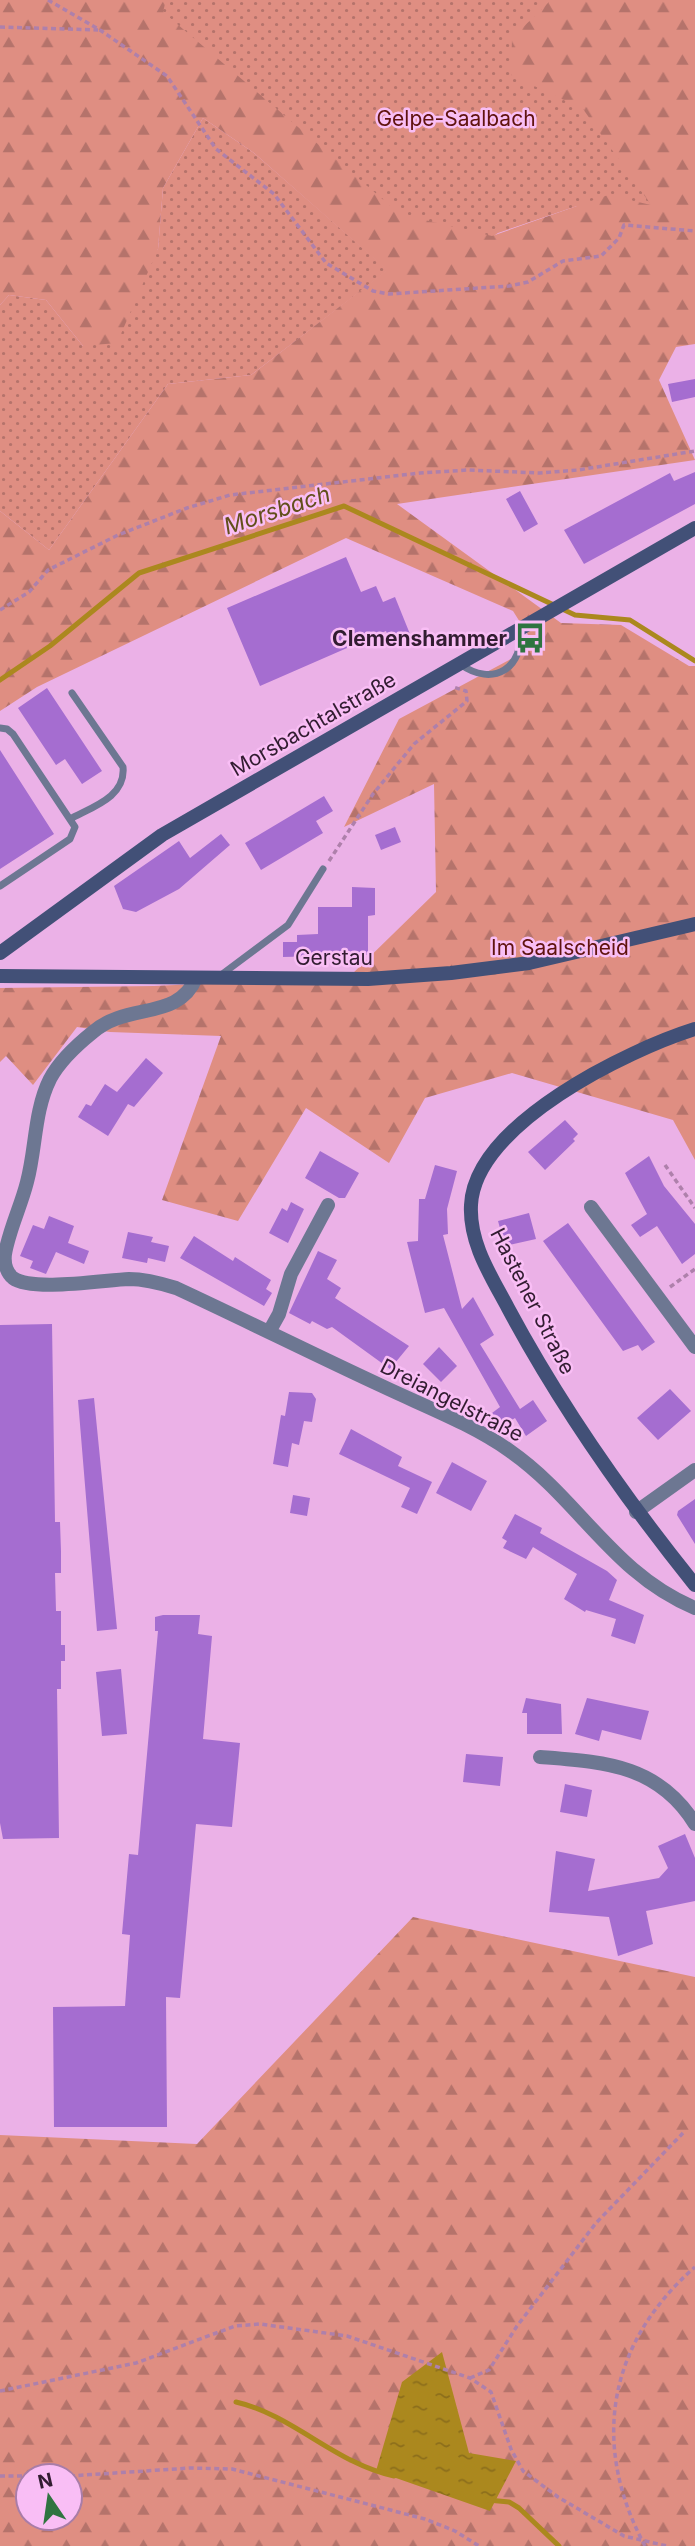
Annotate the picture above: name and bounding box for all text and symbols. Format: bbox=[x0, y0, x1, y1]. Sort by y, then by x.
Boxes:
park label: Gelpe-Saalbach bbox=[376, 106, 536, 131]
water label: Morsbach bbox=[220, 480, 334, 540]
bus stop icon: Clemenshammer bbox=[513, 621, 547, 655]
place label: Clemenshammer bbox=[332, 626, 507, 651]
street label: Morsbachtalstraße bbox=[226, 667, 400, 781]
park label: Im Saalscheid bbox=[491, 935, 629, 960]
street label: Gerstau bbox=[295, 945, 373, 970]
street label: Hastener Straße bbox=[485, 1224, 581, 1378]
street label: Dreiangelstraße bbox=[376, 1353, 528, 1447]
north arrow bbox=[14, 2462, 84, 2532]
text: N bbox=[36, 2468, 55, 2494]

